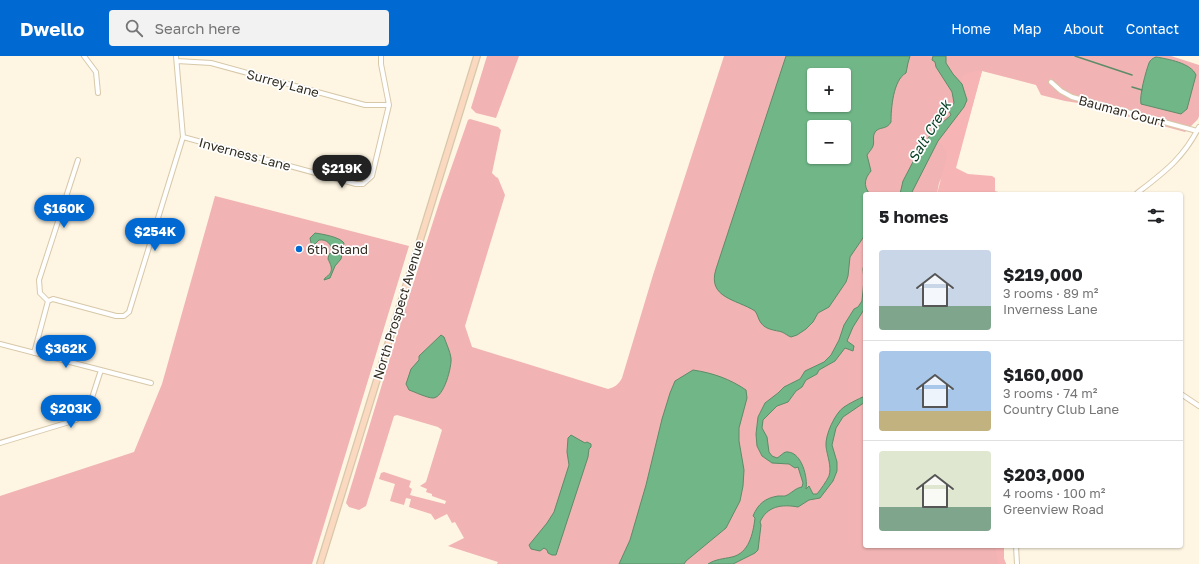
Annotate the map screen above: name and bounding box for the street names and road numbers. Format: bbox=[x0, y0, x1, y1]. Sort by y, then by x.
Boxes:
street label: Surrey Lane bbox=[245, 66, 321, 100]
street label: Bauman Court bbox=[1077, 92, 1167, 130]
street label: Inverness Lane bbox=[197, 134, 293, 174]
street label: North Prospect Avenue bbox=[369, 239, 427, 381]

